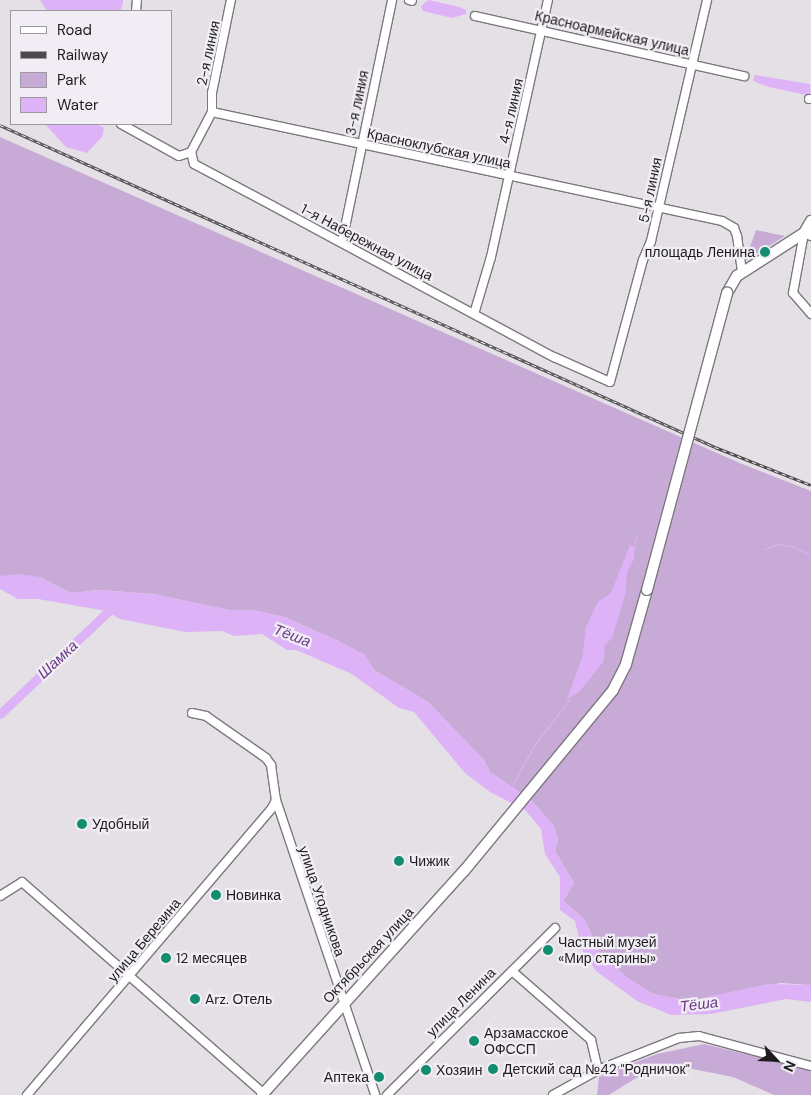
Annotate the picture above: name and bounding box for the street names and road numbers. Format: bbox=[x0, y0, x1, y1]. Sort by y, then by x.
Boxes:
street label: Красноармейская улица bbox=[533, 7, 691, 59]
street label: 2-я линия bbox=[193, 19, 223, 87]
street label: 3-я линия bbox=[342, 69, 372, 137]
street label: 4-я линия bbox=[495, 77, 527, 145]
street label: Красноклубская улица bbox=[365, 125, 513, 171]
street label: 5-я линия bbox=[635, 156, 665, 224]
street label: 1-я Набережная улица bbox=[298, 200, 436, 284]
street label: улица Угодникова bbox=[295, 844, 349, 958]
street label: улица Березина bbox=[104, 895, 184, 985]
street label: Октябрьская улица bbox=[319, 903, 417, 1007]
street label: улица Ленина bbox=[423, 964, 499, 1040]

